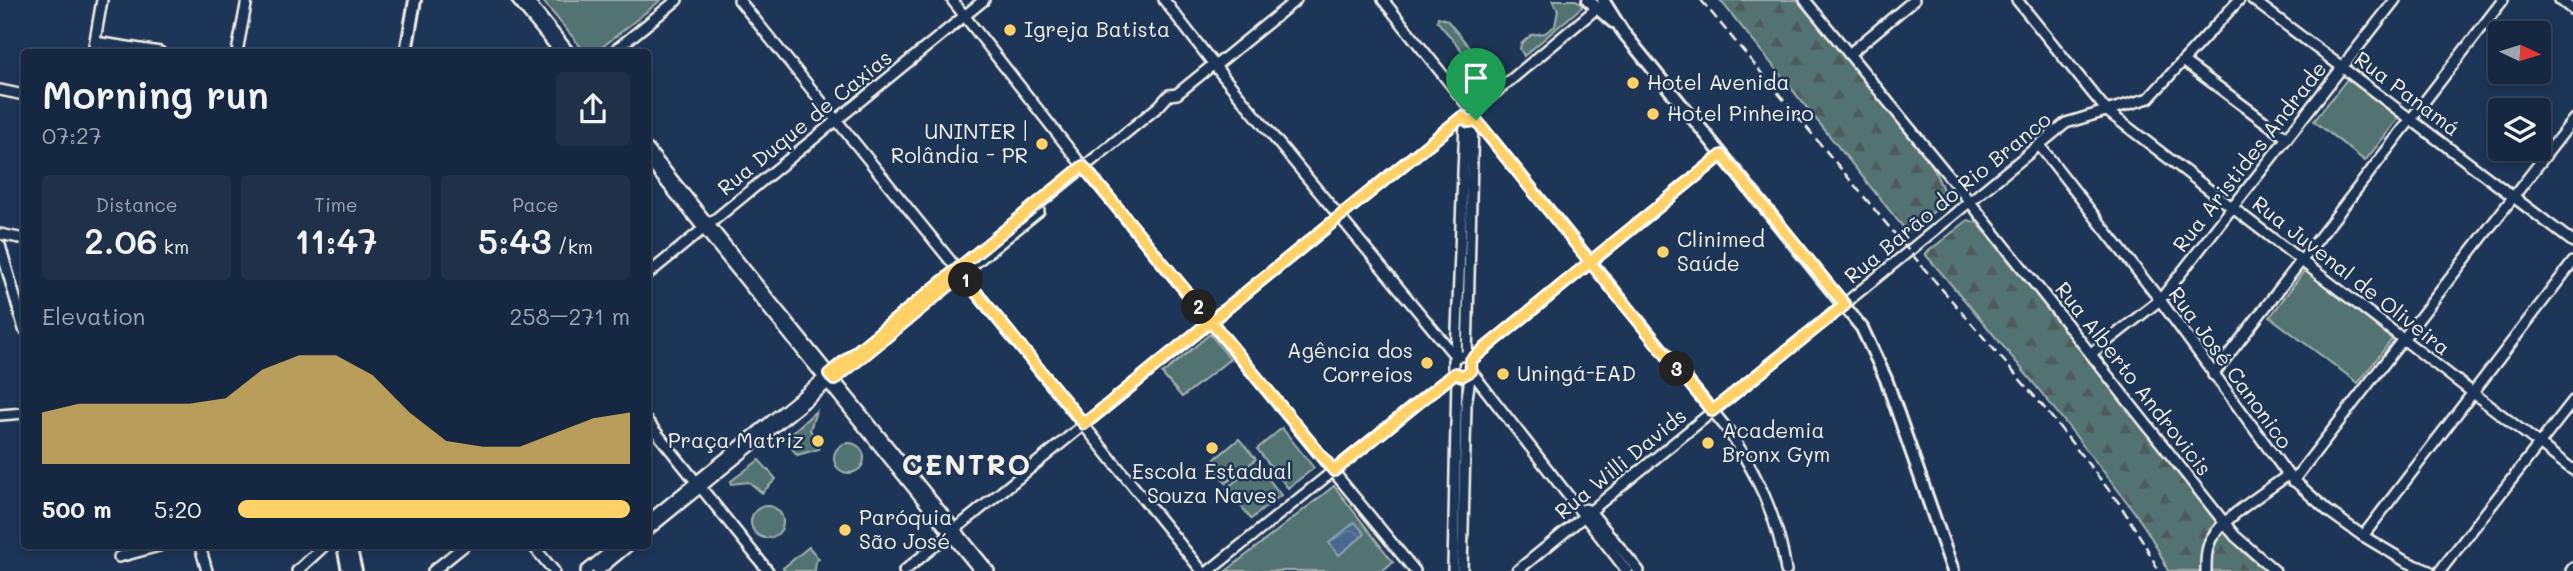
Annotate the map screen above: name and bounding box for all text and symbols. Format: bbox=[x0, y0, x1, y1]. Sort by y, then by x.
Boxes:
place label: Igreja Batista bbox=[1024, 15, 1170, 42]
north arrow bbox=[2488, 21, 2552, 84]
map controls bbox=[2488, 21, 2551, 161]
marker: Igreja Batista bbox=[1002, 22, 1018, 38]
street label: Rua Duque de Caxias bbox=[711, 43, 897, 201]
street label: Rua Panamá bbox=[2350, 44, 2466, 141]
pin bbox=[1446, 48, 1506, 120]
street label: Rua Aristides Andrade bbox=[2166, 55, 2332, 257]
icon: arrive bbox=[1457, 59, 1495, 97]
place label: Hotel Avenida bbox=[1647, 68, 1790, 95]
text: Morning run bbox=[42, 69, 269, 119]
button: share bbox=[556, 72, 630, 146]
marker: Hotel Avenida bbox=[1625, 75, 1641, 91]
button: layers bbox=[2488, 98, 2551, 161]
place label: Hotel Pinheiro bbox=[1667, 99, 1814, 126]
street label: Rua Barão do Rio Branco bbox=[1838, 105, 2056, 289]
marker: Hotel Pinheiro bbox=[1645, 106, 1661, 122]
place label: UNINTER | Rolândia - PR bbox=[891, 117, 1028, 168]
text: 07:27 bbox=[42, 120, 102, 150]
marker: UNINTER | Rolândia - PR bbox=[1034, 136, 1050, 152]
street label: Rua Juvenal de Oliveira bbox=[2247, 189, 2456, 361]
text: Distance bbox=[96, 192, 178, 217]
text: Time bbox=[314, 192, 358, 217]
text: Pace bbox=[512, 192, 559, 217]
text: 2.06 bbox=[84, 217, 158, 263]
text: 11:47 bbox=[294, 217, 378, 263]
text: 5:43 bbox=[478, 217, 552, 263]
place label: Clinimed Saúde bbox=[1677, 225, 1765, 276]
text: km bbox=[158, 234, 189, 259]
text: /km bbox=[552, 234, 593, 259]
marker: Clinimed Saúde bbox=[1655, 244, 1671, 260]
pin: 1 bbox=[948, 262, 984, 298]
text: 1 bbox=[961, 267, 970, 292]
street label: Rua Alberto Androvicis bbox=[2050, 276, 2218, 481]
street label: Rua José Canonico bbox=[2163, 281, 2299, 453]
pin: 2 bbox=[1182, 290, 1216, 324]
text: 2 bbox=[1193, 294, 1204, 319]
text: Elevation bbox=[42, 301, 145, 331]
text: 258–271 m bbox=[509, 301, 630, 331]
place label: Agência dos Correios bbox=[1287, 336, 1413, 387]
pin: 3 bbox=[1660, 352, 1694, 386]
marker: Agência dos Correios bbox=[1419, 355, 1435, 371]
text: 3 bbox=[1671, 356, 1682, 381]
place label: Uningá-EAD bbox=[1517, 359, 1636, 386]
marker: Uningá-EAD bbox=[1495, 366, 1511, 382]
street label: Rua Willi Davids bbox=[1549, 401, 1691, 524]
place label: Academia Bronx Gym bbox=[1722, 416, 1830, 467]
place label: Praça Matriz bbox=[668, 426, 804, 453]
marker: Praça Matriz bbox=[810, 433, 826, 449]
marker: Academia Bronx Gym bbox=[1700, 435, 1716, 451]
marker: Escola Estadual Souza Naves bbox=[1204, 440, 1220, 456]
district label: CENTRO bbox=[902, 446, 1032, 482]
place label: Escola Estadual Souza Naves bbox=[1132, 457, 1292, 508]
text: 500 m bbox=[42, 494, 112, 524]
text: 5:20 bbox=[154, 494, 202, 524]
place label: Paróquia São José bbox=[859, 503, 952, 554]
marker: Paróquia São José bbox=[837, 522, 853, 538]

